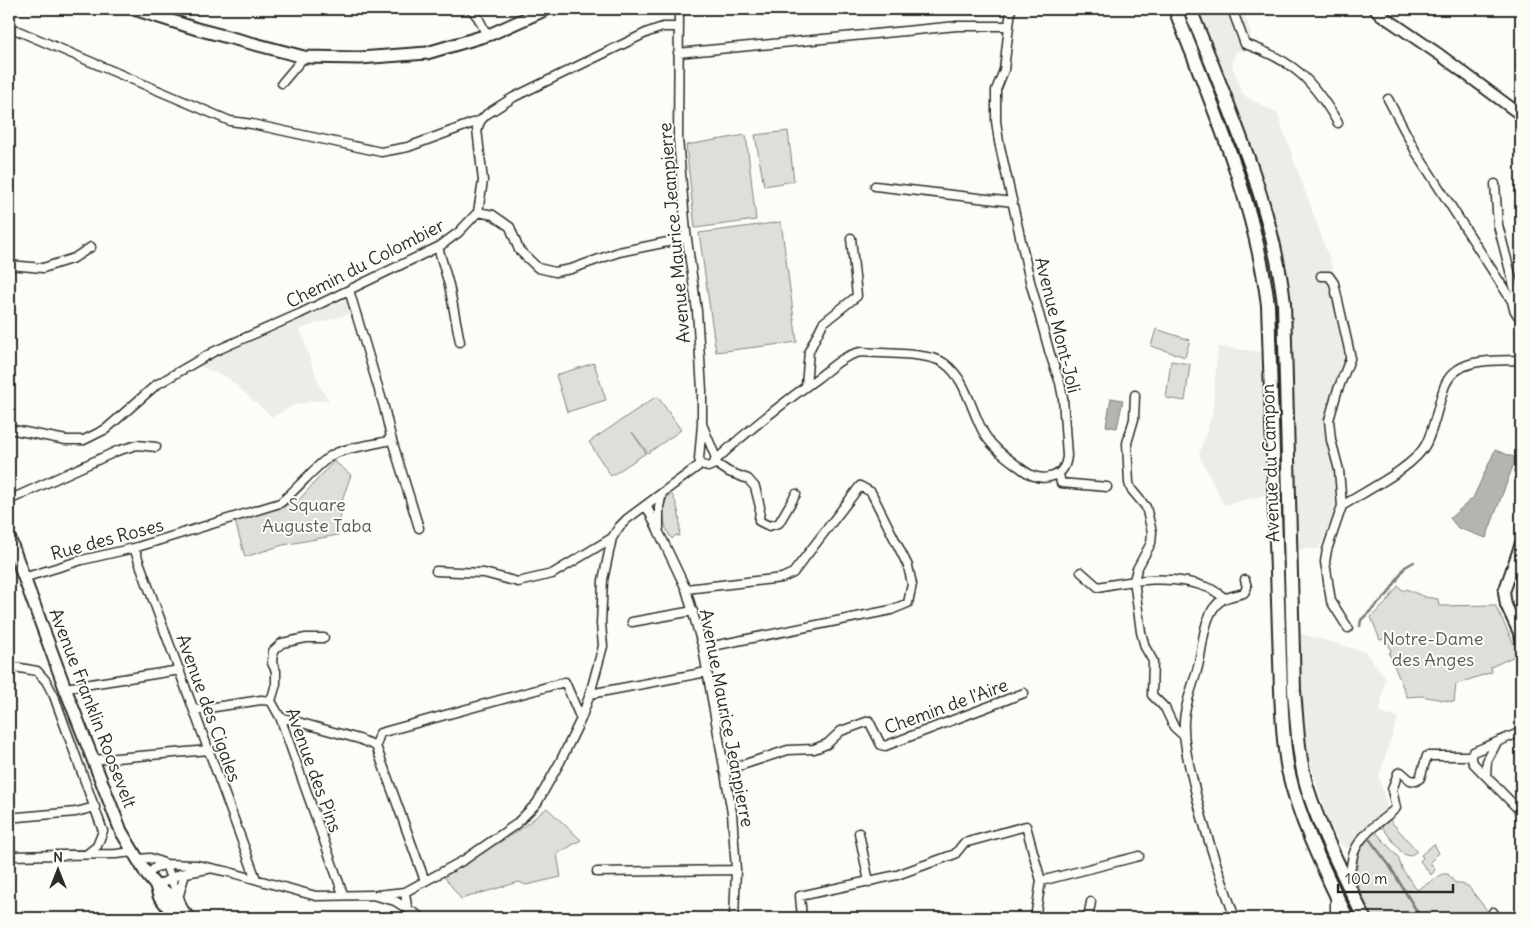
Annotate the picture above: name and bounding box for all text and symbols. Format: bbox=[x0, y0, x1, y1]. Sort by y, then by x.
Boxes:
street label: Avenue Maurice Jeanpierre bbox=[653, 122, 695, 344]
street label: Chemin du Colombier bbox=[282, 213, 449, 313]
street label: Avenue Mont-Joli bbox=[1030, 255, 1086, 395]
street label: Avenue du Campon bbox=[1256, 383, 1284, 543]
park label: Square Auguste Taba bbox=[262, 493, 372, 537]
street label: Rue des Roses bbox=[48, 513, 166, 565]
street label: Avenue Franklin Roosevelt bbox=[44, 605, 142, 811]
street label: Avenue Maurice Jeanpierre bbox=[695, 607, 759, 829]
park label: Notre-Dame des Anges bbox=[1382, 627, 1484, 671]
street label: Avenue des Cigales bbox=[172, 631, 246, 785]
street label: Chemin de l'Aire bbox=[881, 673, 1011, 739]
street label: Avenue des Pins bbox=[281, 705, 347, 835]
north arrow bbox=[32, 844, 82, 894]
text: N bbox=[53, 848, 63, 866]
scale bar bbox=[1338, 862, 1452, 894]
text: 100 m bbox=[1345, 869, 1387, 888]

